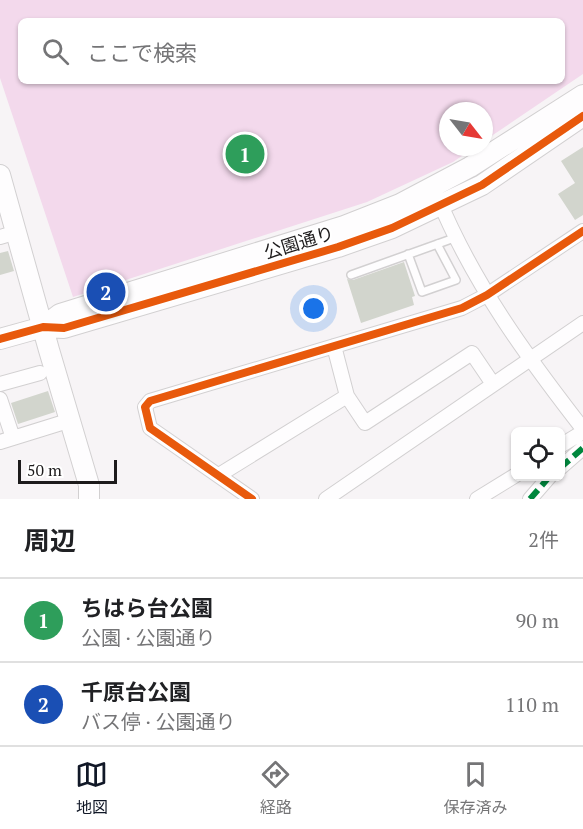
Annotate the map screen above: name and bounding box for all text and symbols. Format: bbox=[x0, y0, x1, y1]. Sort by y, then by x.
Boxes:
search box bbox=[18, 18, 565, 84]
icon: search bbox=[39, 35, 72, 68]
text: ここで検索 bbox=[87, 38, 197, 67]
north arrow bbox=[439, 102, 493, 156]
pin: 1 bbox=[226, 132, 264, 176]
street label: 公園通り bbox=[261, 220, 337, 264]
pin: 2 bbox=[86, 270, 126, 314]
your location bbox=[299, 294, 328, 323]
map controls bbox=[511, 427, 565, 481]
button: locate bbox=[511, 427, 565, 481]
scale bar bbox=[18, 457, 117, 484]
text: 50 m bbox=[27, 459, 62, 481]
text: 周辺 bbox=[24, 523, 76, 557]
text: 2件 bbox=[528, 526, 559, 553]
text: ちはら台公園 bbox=[81, 593, 213, 622]
text: 1 bbox=[38, 607, 49, 634]
text: 90 m bbox=[516, 607, 559, 634]
text: 公園 · 公園通り bbox=[81, 624, 216, 651]
text: 千原台公園 bbox=[81, 677, 191, 706]
text: 2 bbox=[38, 691, 49, 718]
text: 110 m bbox=[505, 691, 559, 718]
text: バス停 · 公園通り bbox=[81, 708, 236, 735]
tab: 地図 bbox=[75, 758, 108, 818]
tab: 経路 bbox=[259, 758, 292, 818]
tab: 保存済み bbox=[443, 758, 507, 818]

